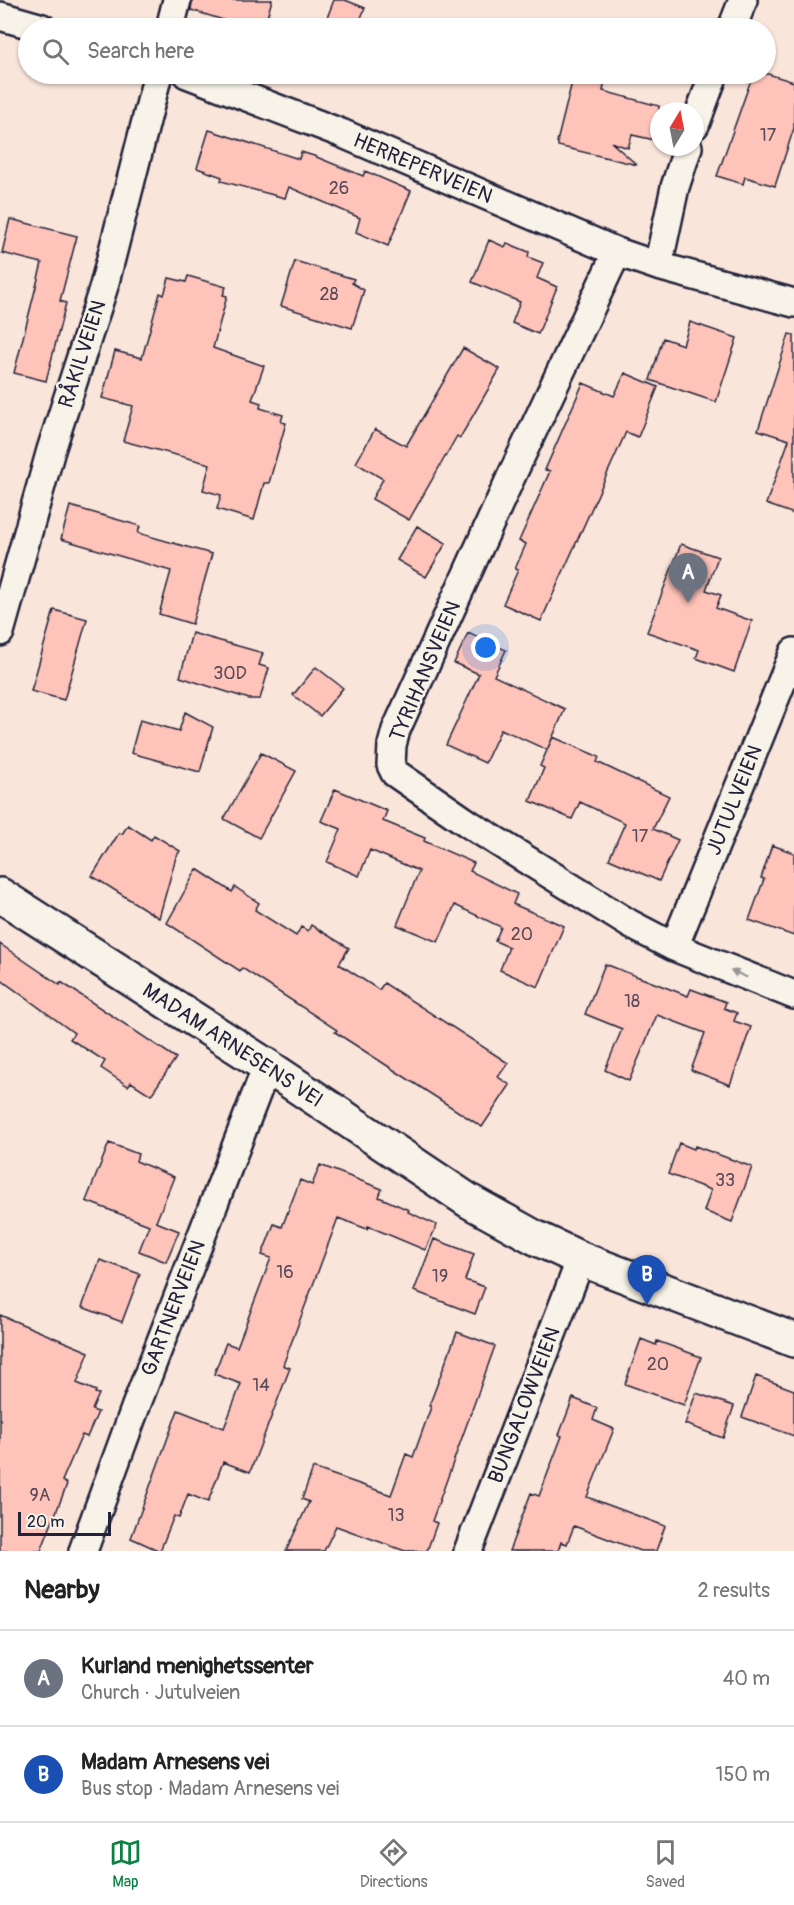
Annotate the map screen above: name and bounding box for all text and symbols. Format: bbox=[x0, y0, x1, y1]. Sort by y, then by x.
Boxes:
search box bbox=[18, 18, 776, 84]
icon: search bbox=[39, 35, 72, 68]
text: Search here bbox=[87, 37, 194, 65]
north arrow bbox=[650, 102, 704, 156]
house number: 17 bbox=[760, 124, 777, 147]
street label: HERREPERVEIEN bbox=[349, 127, 497, 210]
house number: 26 bbox=[329, 177, 349, 200]
house number: 28 bbox=[319, 283, 339, 306]
street label: RÅKILVEIEN bbox=[51, 297, 113, 411]
pin: A bbox=[668, 554, 708, 603]
street label: TYRIHANSVEIEN bbox=[384, 597, 467, 746]
your location bbox=[471, 633, 500, 662]
house number: 30D bbox=[213, 662, 247, 685]
street label: JUTULVEIEN bbox=[700, 741, 769, 859]
house number: 17 bbox=[632, 825, 649, 848]
house number: 20 bbox=[511, 923, 533, 946]
one-way arrow bbox=[730, 969, 748, 979]
street label: MADAM ARNESENS VEI bbox=[137, 977, 328, 1114]
house number: 18 bbox=[624, 990, 640, 1013]
house number: 33 bbox=[715, 1169, 735, 1192]
street label: GARTNERVEIEN bbox=[135, 1236, 212, 1380]
pin: B bbox=[628, 1256, 666, 1305]
house number: 16 bbox=[276, 1261, 294, 1284]
house number: 19 bbox=[432, 1265, 448, 1288]
street label: BUNGALOWVEIEN bbox=[482, 1323, 567, 1487]
house number: 20 bbox=[647, 1353, 669, 1376]
house number: 14 bbox=[252, 1374, 270, 1397]
house number: 9A bbox=[30, 1484, 51, 1507]
house number: 13 bbox=[387, 1504, 405, 1527]
scale bar bbox=[18, 1509, 111, 1536]
text: 20 m bbox=[27, 1512, 65, 1532]
text: Nearby bbox=[24, 1574, 100, 1606]
text: 2 results bbox=[698, 1578, 770, 1603]
text: Kurland menighetssenter bbox=[81, 1652, 314, 1680]
text: A bbox=[37, 1666, 50, 1691]
text: 40 m bbox=[723, 1666, 770, 1691]
text: Church · Jutulveien bbox=[81, 1680, 240, 1705]
text: Madam Arnesens vei bbox=[81, 1748, 269, 1776]
text: B bbox=[38, 1762, 49, 1787]
text: 150 m bbox=[716, 1762, 770, 1787]
text: Bus stop · Madam Arnesens vei bbox=[81, 1776, 339, 1801]
tab: Map bbox=[109, 1836, 142, 1892]
tab: Directions bbox=[360, 1836, 428, 1892]
tab: Saved bbox=[645, 1836, 685, 1892]

